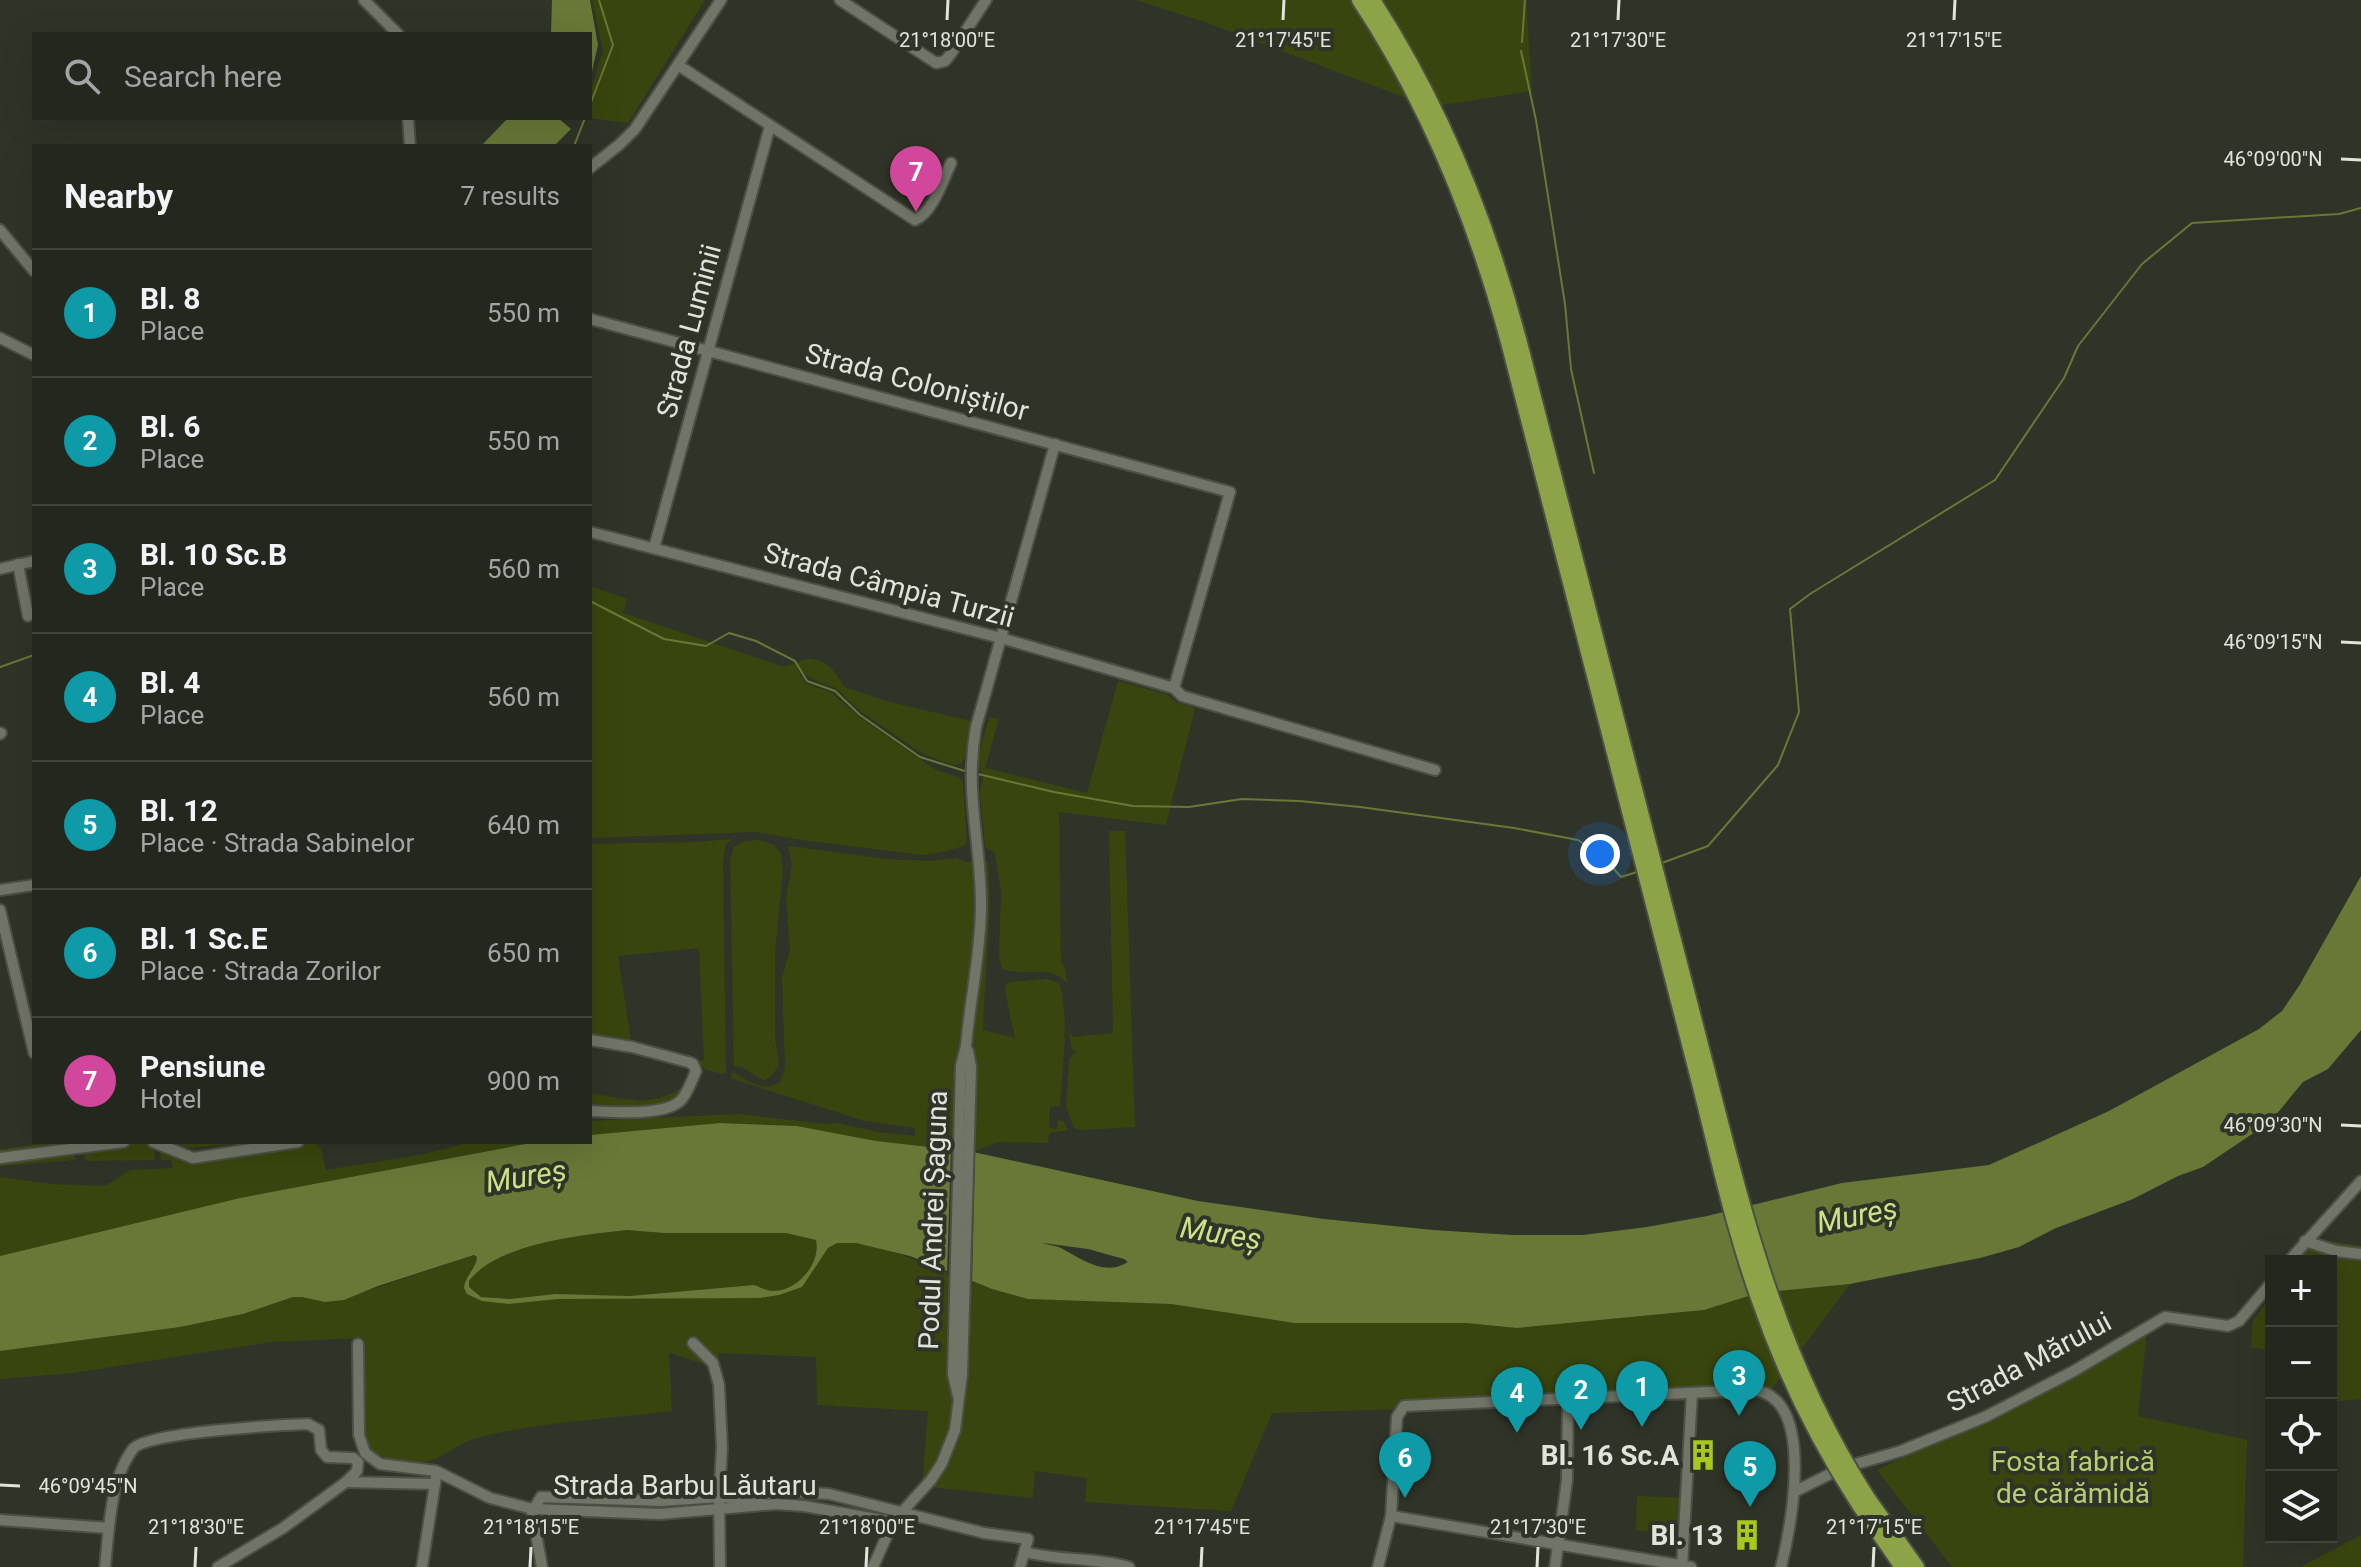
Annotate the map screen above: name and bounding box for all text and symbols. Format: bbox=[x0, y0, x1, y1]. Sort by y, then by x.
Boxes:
text: 21°18'00"E bbox=[899, 28, 995, 52]
text: 21°17'45"E bbox=[1235, 28, 1331, 52]
text: 21°17'30"E bbox=[1570, 28, 1666, 52]
text: 21°17'15"E bbox=[1906, 28, 2002, 52]
search box bbox=[32, 32, 592, 120]
icon: search bbox=[60, 54, 104, 98]
text: Search here bbox=[124, 59, 282, 94]
pin: 7 bbox=[890, 146, 942, 212]
text: 46°09'00"N bbox=[2223, 147, 2323, 171]
text: Nearby bbox=[64, 176, 173, 216]
text: 7 results bbox=[461, 181, 560, 211]
street label: Strada Luminii bbox=[650, 241, 728, 421]
text: Bl. 8 bbox=[140, 281, 200, 316]
text: 1 bbox=[83, 298, 97, 328]
text: 550 m bbox=[487, 298, 560, 328]
text: Place bbox=[140, 316, 204, 346]
street label: Strada Coloniștilor bbox=[802, 336, 1033, 428]
text: Bl. 6 bbox=[140, 409, 200, 444]
text: 2 bbox=[83, 426, 97, 456]
text: 550 m bbox=[487, 426, 560, 456]
text: Place bbox=[140, 444, 204, 474]
street label: Strada Câmpia Turzii bbox=[760, 536, 1018, 634]
text: Bl. 10 Sc.B bbox=[140, 537, 287, 572]
text: 3 bbox=[83, 554, 97, 584]
text: 560 m bbox=[487, 554, 560, 584]
text: Place bbox=[140, 572, 204, 602]
text: 46°09'15"N bbox=[2223, 630, 2323, 654]
text: Bl. 4 bbox=[140, 665, 200, 700]
text: 4 bbox=[83, 682, 97, 712]
text: 560 m bbox=[487, 682, 560, 712]
text: Place bbox=[140, 700, 204, 730]
text: Bl. 12 bbox=[140, 793, 218, 828]
text: 5 bbox=[83, 810, 97, 840]
text: 640 m bbox=[487, 810, 560, 840]
text: Place · Strada Sabinelor bbox=[140, 828, 414, 858]
your location bbox=[1580, 834, 1620, 874]
text: Bl. 1 Sc.E bbox=[140, 921, 268, 956]
text: 6 bbox=[83, 938, 97, 968]
text: 650 m bbox=[487, 938, 560, 968]
text: Place · Strada Zorilor bbox=[140, 956, 381, 986]
text: Pensiune bbox=[140, 1049, 265, 1084]
text: 7 bbox=[83, 1066, 97, 1096]
text: 900 m bbox=[487, 1066, 560, 1096]
text: Hotel bbox=[140, 1084, 202, 1114]
street label: Podul Andrei Șaguna bbox=[912, 1090, 954, 1350]
text: 46°09'30"N bbox=[2223, 1113, 2323, 1137]
water label: Mureș bbox=[483, 1152, 569, 1201]
water label: Mureș bbox=[1814, 1190, 1901, 1241]
water label: Mureș bbox=[1178, 1209, 1264, 1258]
map controls bbox=[2265, 1255, 2337, 1543]
button: + bbox=[2265, 1255, 2337, 1327]
street label: Strada Mărului bbox=[1941, 1305, 2117, 1419]
button: − bbox=[2265, 1327, 2337, 1399]
pin: 3 bbox=[1713, 1350, 1765, 1416]
pin: 1 bbox=[1616, 1361, 1668, 1427]
pin: 2 bbox=[1555, 1364, 1607, 1430]
pin: 4 bbox=[1491, 1367, 1543, 1433]
button: locate bbox=[2265, 1399, 2337, 1471]
pin: 6 bbox=[1379, 1432, 1431, 1498]
building icon: Bl. 16 Sc.A bbox=[1686, 1438, 1720, 1472]
place label: Bl. 16 Sc.A bbox=[1541, 1439, 1679, 1472]
pin: 5 bbox=[1724, 1441, 1776, 1507]
park label: Fosta fabrică de cărămidă bbox=[1991, 1445, 2155, 1510]
street label: Strada Barbu Lăutaru bbox=[553, 1469, 817, 1502]
button: layers bbox=[2265, 1471, 2337, 1543]
text: 46°09'45"N bbox=[38, 1474, 138, 1498]
text: 21°18'30"E bbox=[148, 1515, 244, 1539]
text: 21°18'15"E bbox=[483, 1515, 579, 1539]
text: 21°18'00"E bbox=[819, 1515, 915, 1539]
text: 21°17'45"E bbox=[1154, 1515, 1250, 1539]
text: 21°17'30"E bbox=[1490, 1515, 1586, 1539]
text: 21°17'15"E bbox=[1826, 1515, 1922, 1539]
building icon: Bl. 13 bbox=[1730, 1518, 1764, 1552]
place label: Bl. 13 bbox=[1651, 1519, 1723, 1552]

